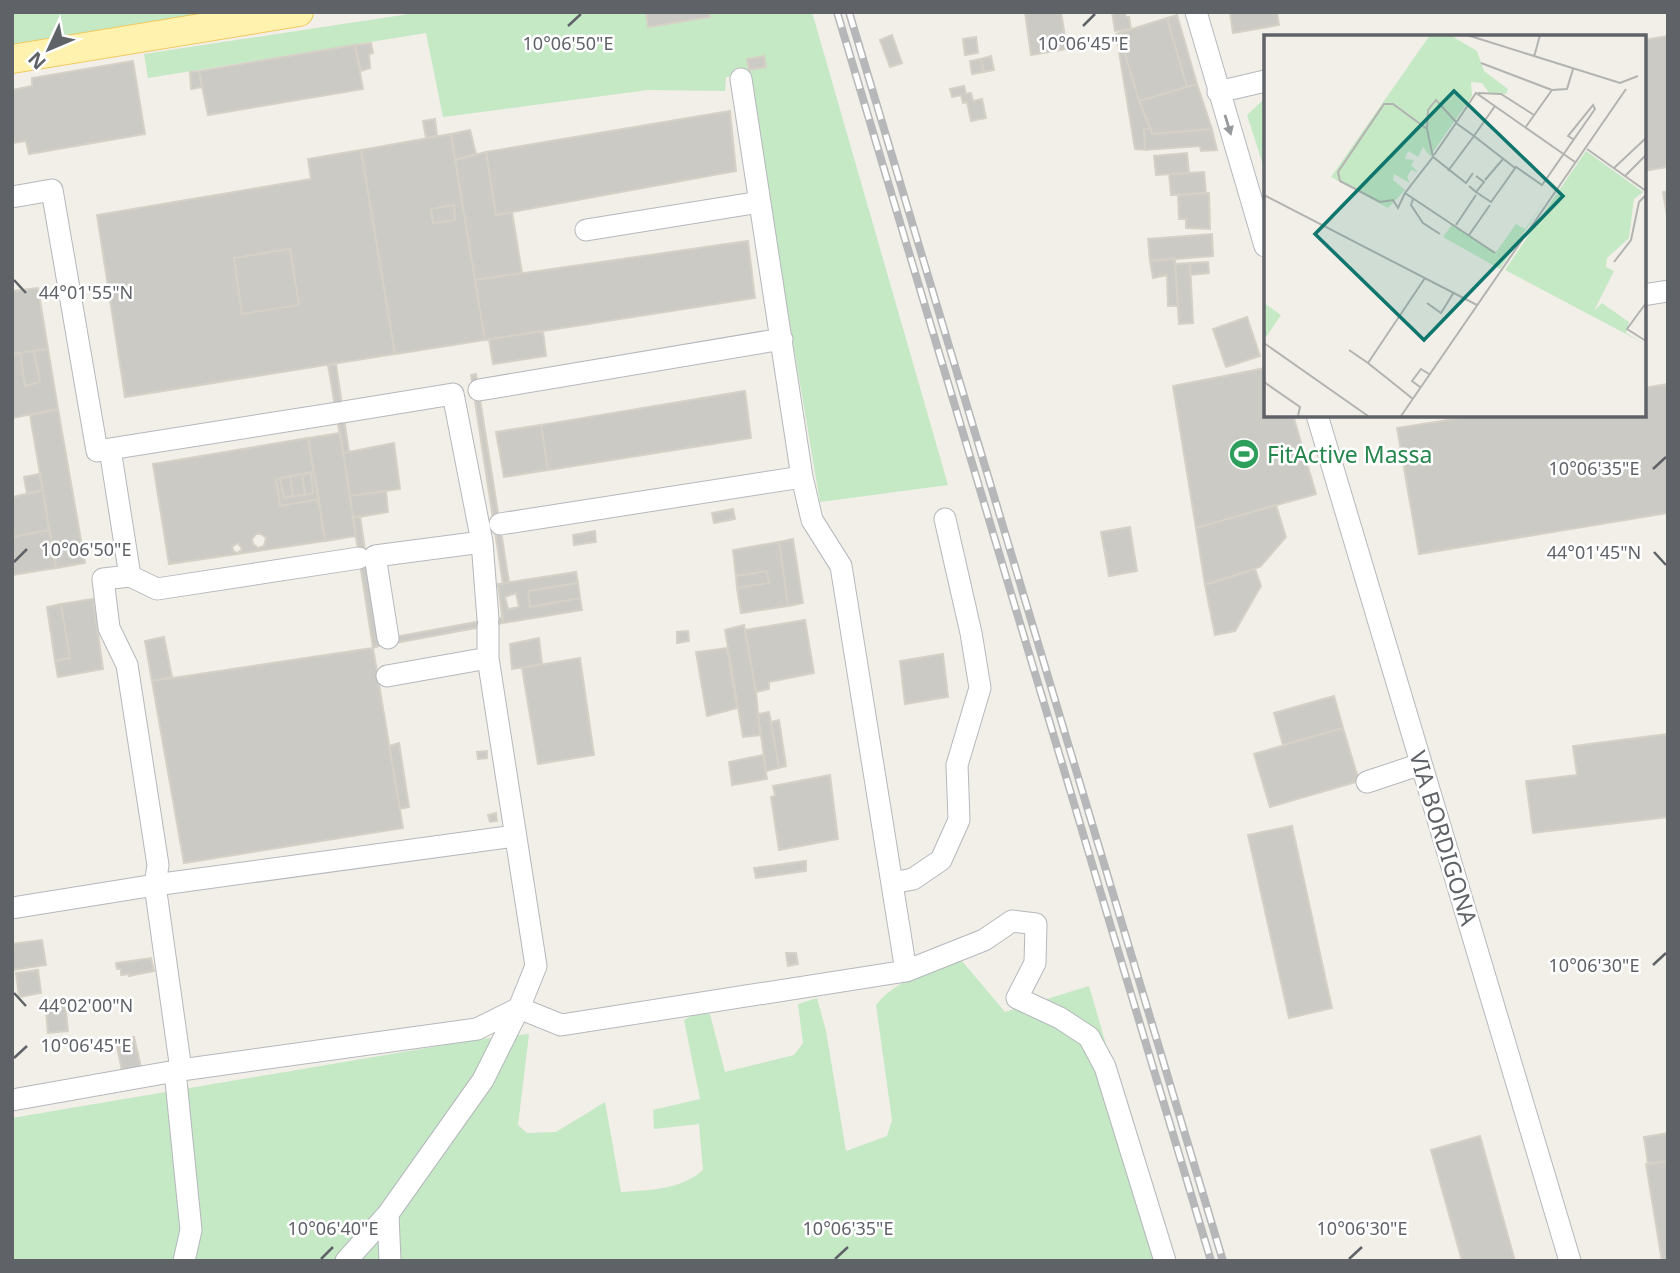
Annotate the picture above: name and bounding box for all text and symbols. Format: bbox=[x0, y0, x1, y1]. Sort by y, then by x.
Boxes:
north arrow bbox=[14, 14, 84, 84]
text: 10°06'50"E bbox=[523, 31, 613, 55]
text: 10°06'45"E bbox=[1038, 31, 1128, 55]
inset map bbox=[1264, 35, 1645, 416]
text: N bbox=[22, 46, 51, 75]
one-way arrow bbox=[1223, 115, 1234, 136]
text: 44°01'55"N bbox=[39, 280, 133, 304]
sports icon: FitActive Massa bbox=[1227, 437, 1261, 471]
place label: FitActive Massa bbox=[1267, 438, 1433, 470]
text: 10°06'35"E bbox=[1549, 456, 1639, 480]
text: 10°06'50"E bbox=[41, 537, 131, 561]
text: 44°01'45"N bbox=[1547, 540, 1641, 564]
street label: VIA BORDIGONA bbox=[1402, 747, 1486, 929]
text: 10°06'30"E bbox=[1549, 953, 1639, 977]
text: 44°02'00"N bbox=[39, 993, 133, 1017]
text: 10°06'45"E bbox=[41, 1033, 131, 1057]
text: 10°06'40"E bbox=[288, 1216, 378, 1240]
text: 10°06'35"E bbox=[803, 1216, 893, 1240]
text: 10°06'30"E bbox=[1317, 1216, 1407, 1240]

